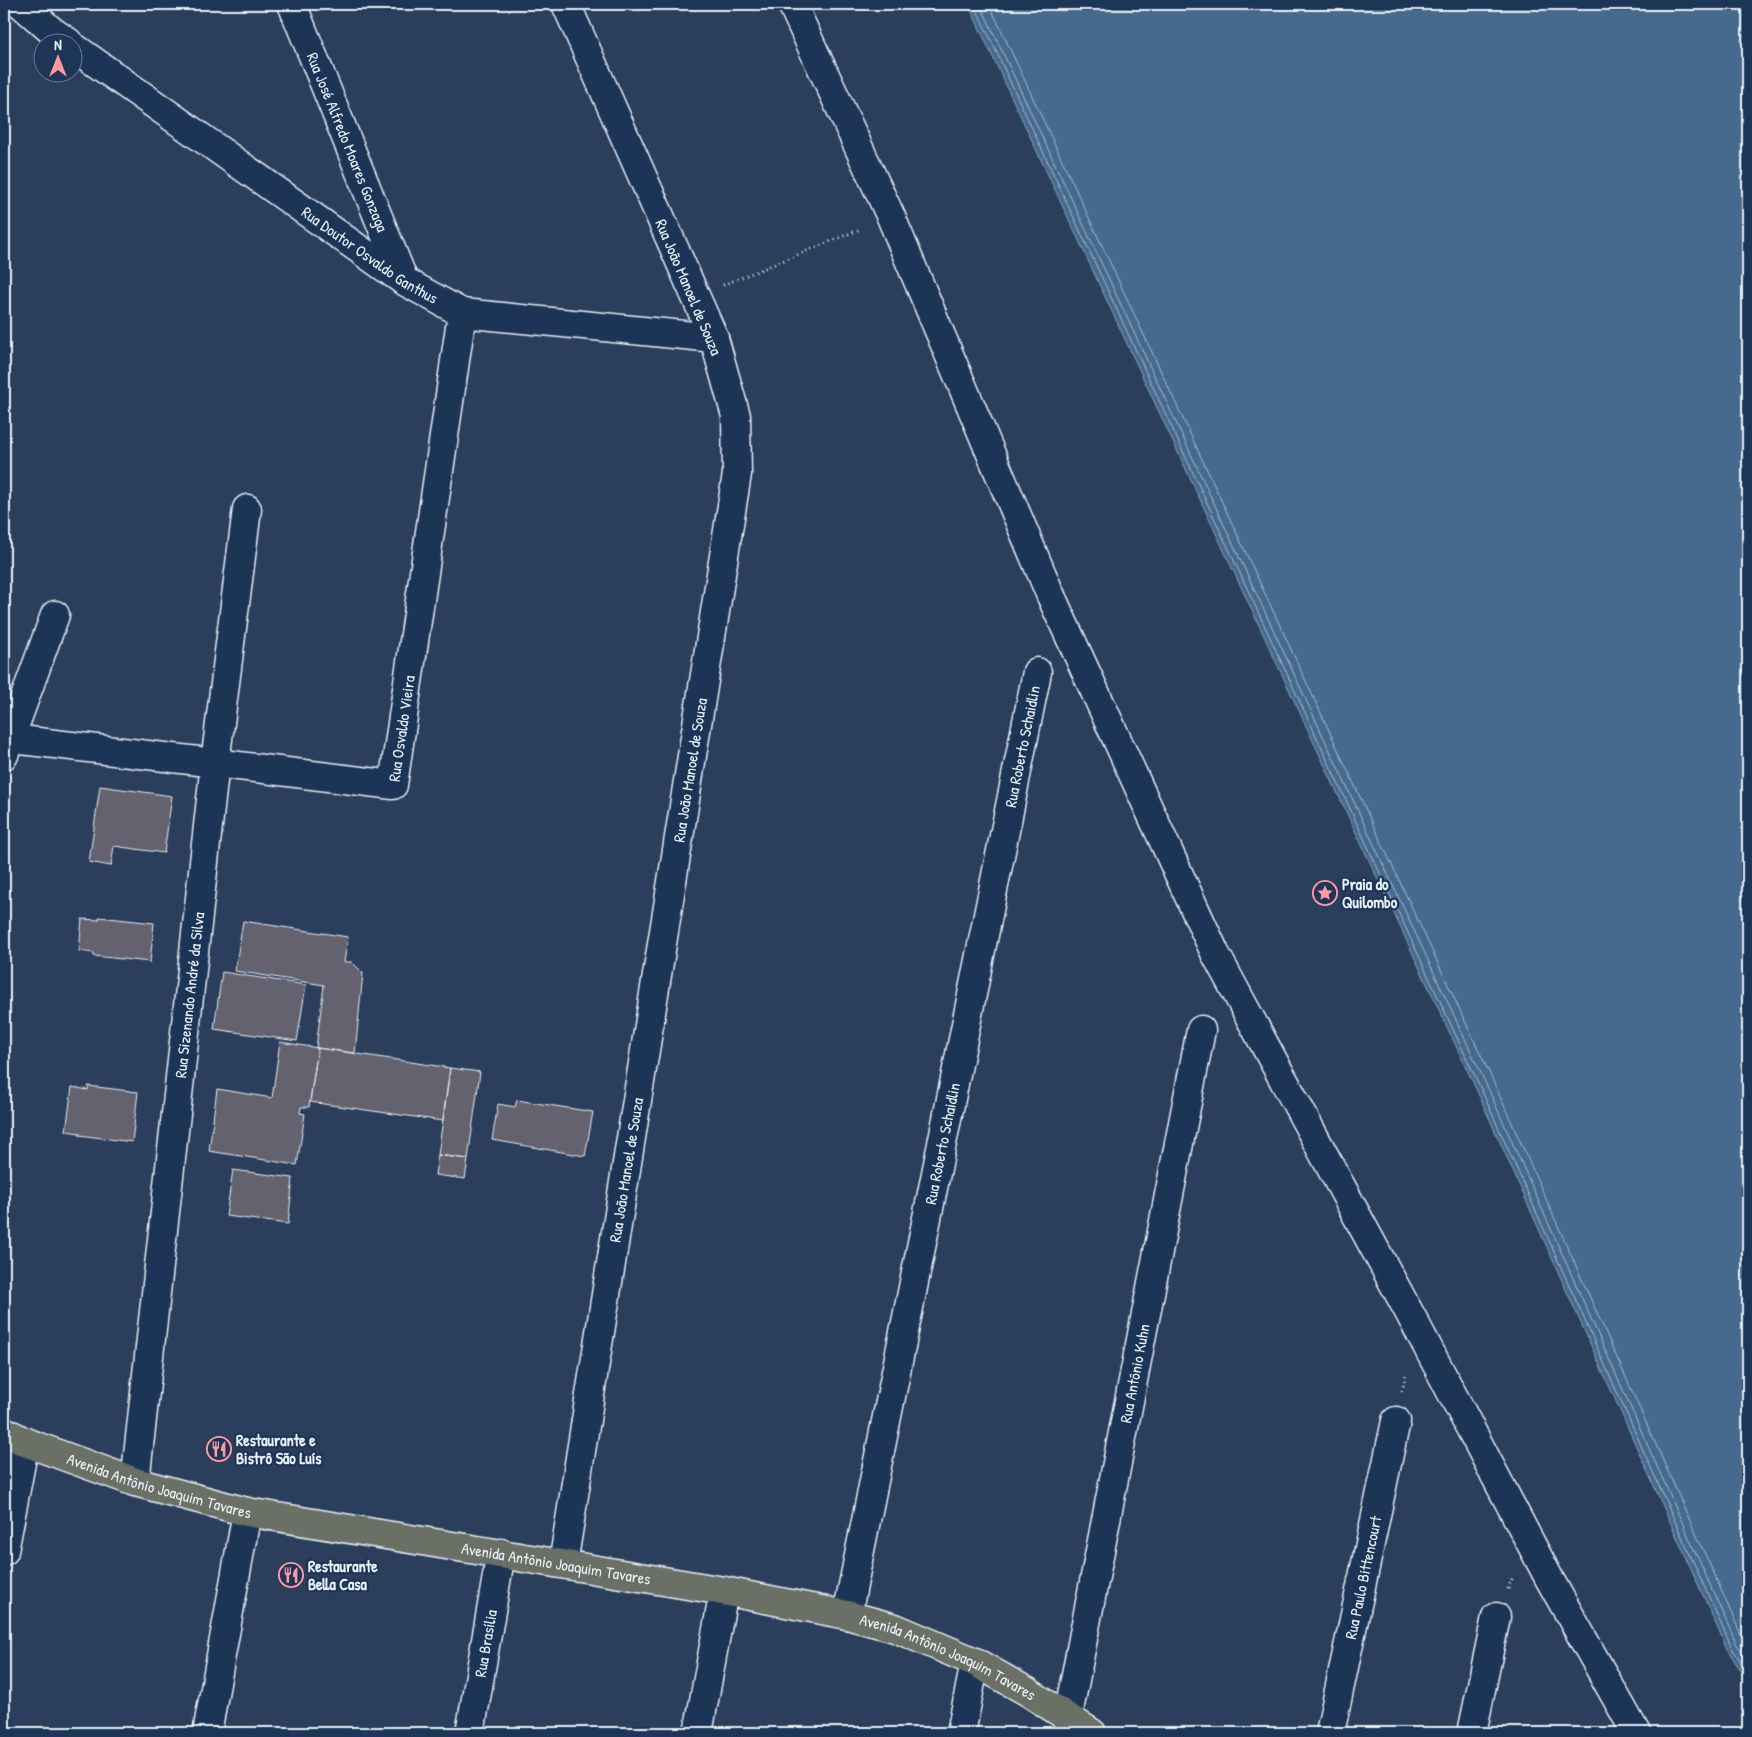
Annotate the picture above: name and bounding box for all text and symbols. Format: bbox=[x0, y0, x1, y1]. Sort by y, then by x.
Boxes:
north arrow bbox=[32, 32, 82, 82]
text: N bbox=[54, 35, 62, 54]
street label: Rua José Alfredo Moares Gonzaga bbox=[302, 49, 394, 235]
street label: Rua Doutor Osvaldo Ganthus bbox=[297, 201, 442, 309]
street label: Rua João Manoel de Souza bbox=[650, 216, 728, 358]
street label: Rua Osvaldo Vieira bbox=[383, 674, 420, 783]
street label: Rua Roberto Schaidlin bbox=[999, 684, 1045, 809]
street label: Rua João Manoel de Souza bbox=[667, 696, 712, 844]
place label: Praia do Quilombo bbox=[1342, 873, 1398, 913]
place icon: Praia do Quilombo bbox=[1312, 880, 1338, 906]
street label: Rua Sizenando André da Silva bbox=[169, 911, 209, 1079]
street label: Rua Roberto Schaidlin bbox=[919, 1081, 965, 1206]
street label: Rua João Manoel de Souza bbox=[604, 1096, 648, 1244]
street label: Rua Antônio Kuhn bbox=[1114, 1322, 1155, 1425]
place label: Restaurante e Bistrô São Luís bbox=[236, 1429, 322, 1469]
restaurant icon: Restaurante e Bistrô São Luís bbox=[206, 1436, 232, 1462]
street label: Avenida Antônio Joaquim Tavares bbox=[64, 1447, 253, 1524]
street label: Rua Paulo Bittencourt bbox=[1339, 1513, 1387, 1641]
street label: Avenida Antônio Joaquim Tavares bbox=[460, 1537, 652, 1590]
place label: Restaurante Bella Casa bbox=[308, 1555, 378, 1595]
restaurant icon: Restaurante Bella Casa bbox=[278, 1562, 304, 1588]
street label: Rua Brasília bbox=[469, 1608, 502, 1679]
street label: Avenida Antônio Joaquim Tavares bbox=[857, 1608, 1040, 1705]

